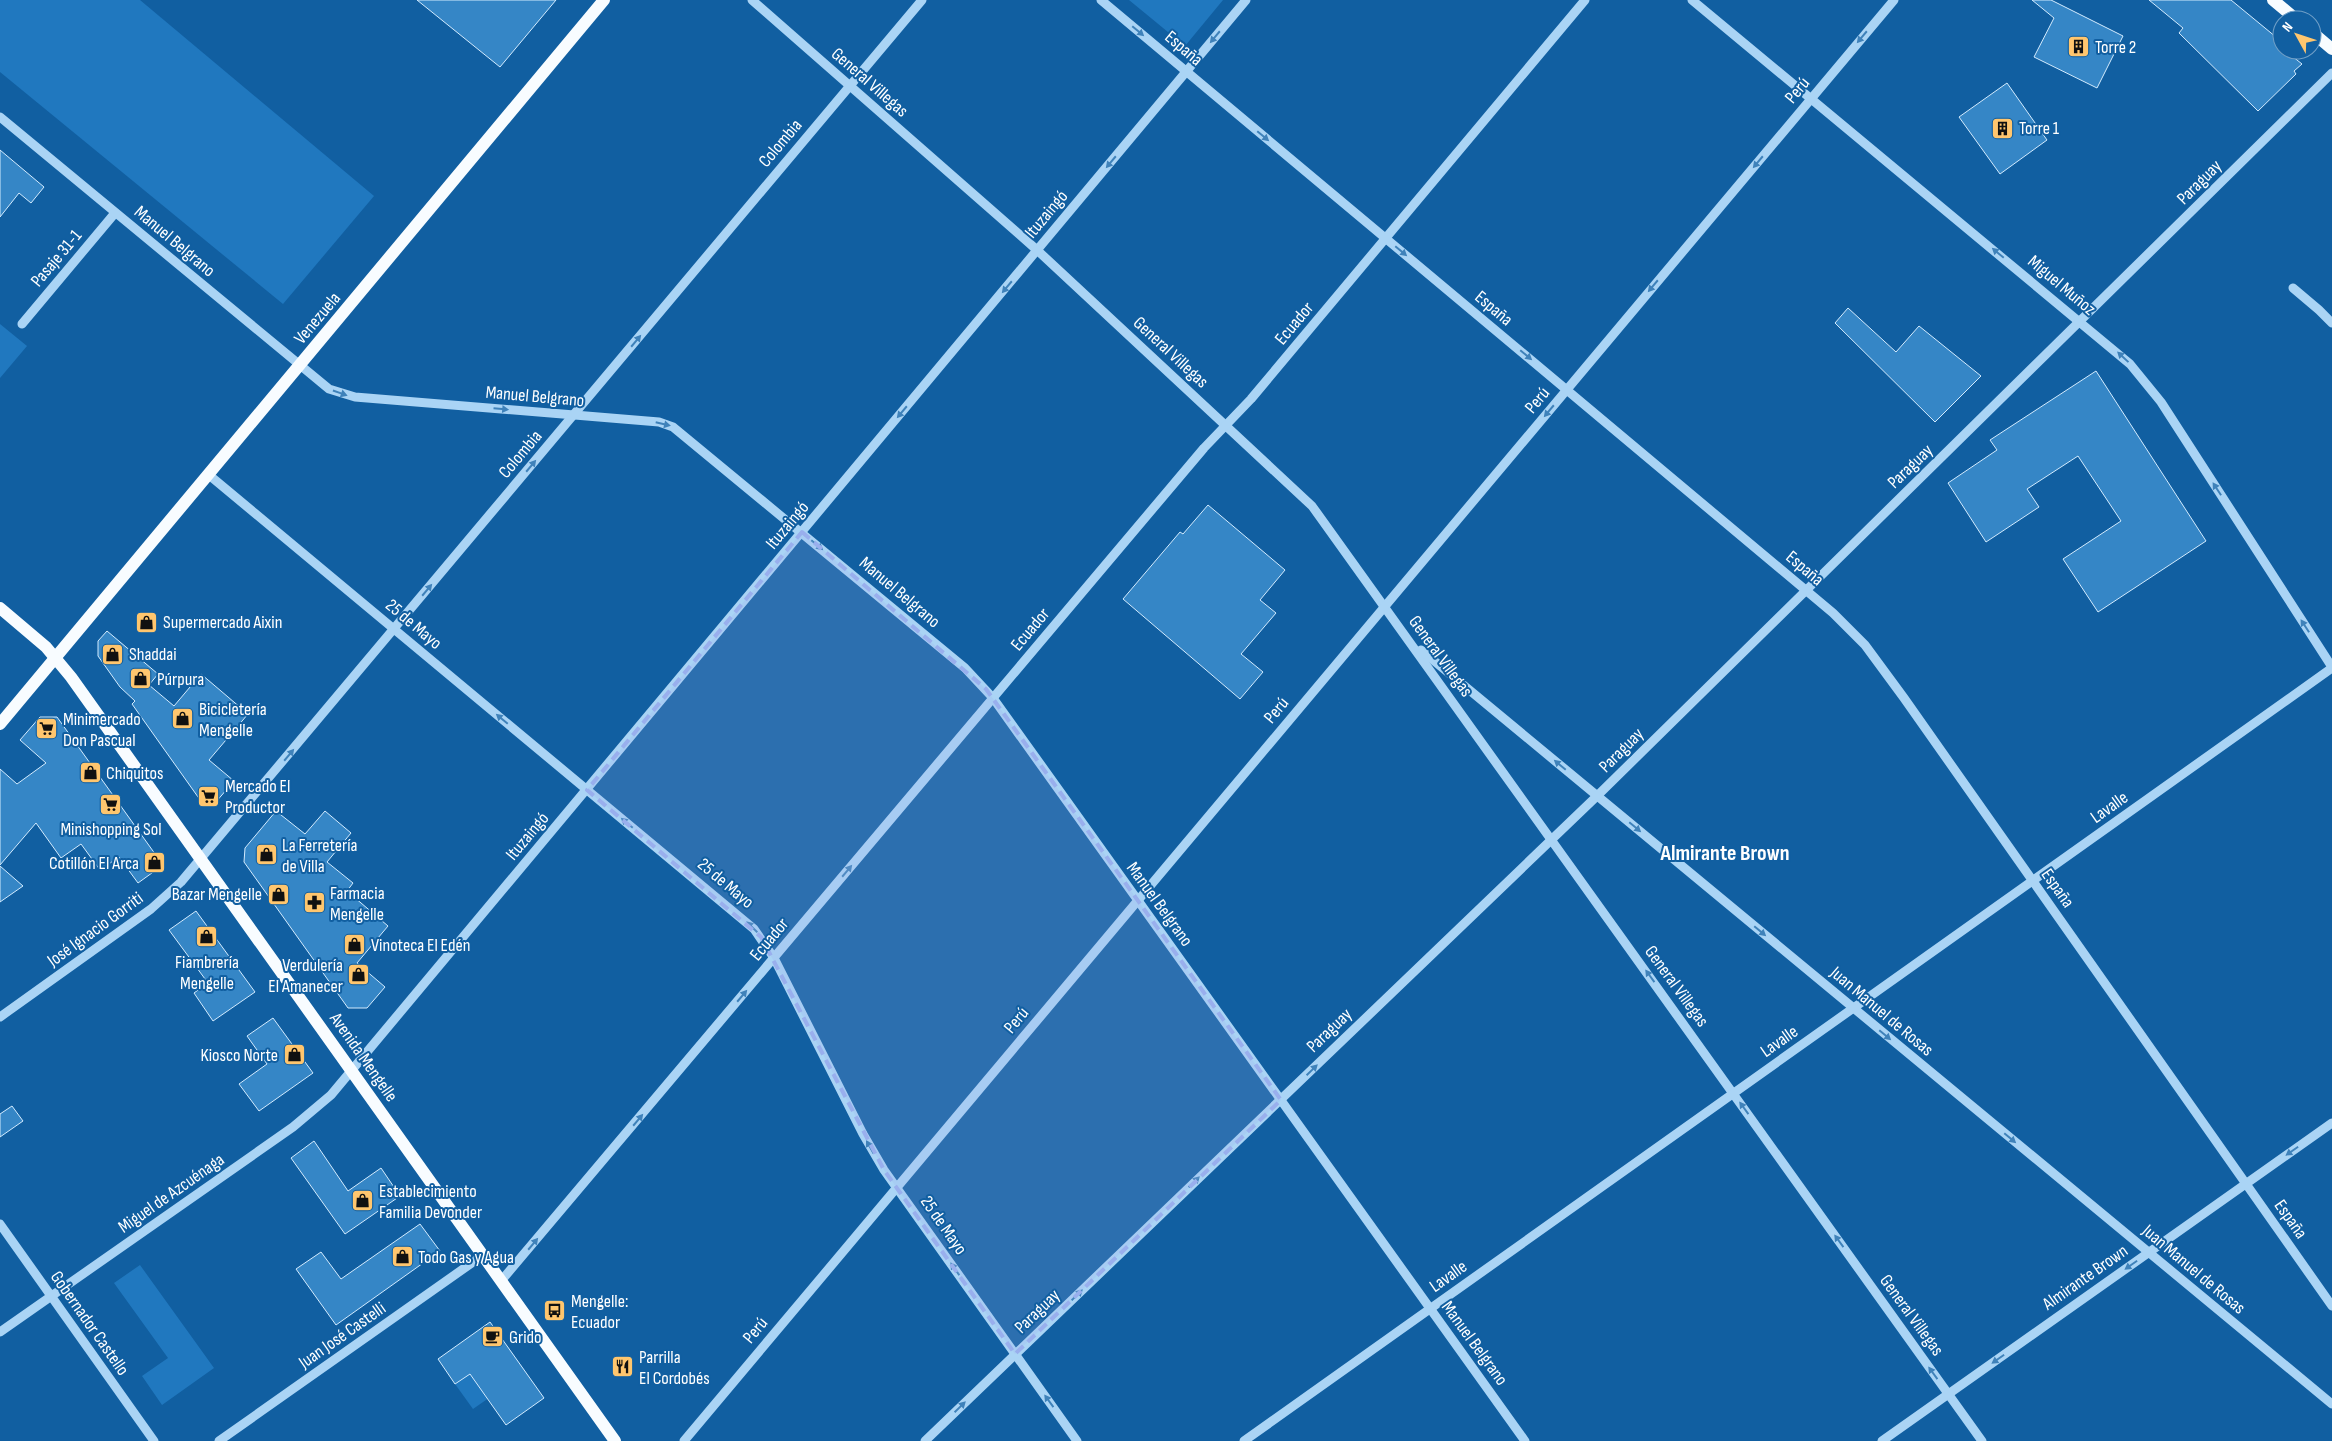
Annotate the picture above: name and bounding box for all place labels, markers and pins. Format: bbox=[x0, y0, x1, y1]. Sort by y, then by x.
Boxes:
building icon: Torre 2 bbox=[2067, 35, 2091, 59]
place label: Torre 2 bbox=[2095, 37, 2136, 58]
building icon: Torre 1 bbox=[1991, 116, 2015, 140]
place label: Torre 1 bbox=[2019, 118, 2060, 139]
shop icon: Supermercado Aixin bbox=[135, 610, 159, 634]
place label: Supermercado Aixin bbox=[163, 612, 282, 633]
shop icon: Shaddai bbox=[101, 642, 125, 666]
place label: Shaddai bbox=[129, 644, 177, 665]
shop icon: Púrpura bbox=[129, 667, 153, 691]
place label: Púrpura bbox=[157, 669, 204, 690]
place label: Bicicletería Mengelle bbox=[199, 699, 267, 741]
shop icon: Bicicletería Mengelle bbox=[171, 707, 195, 731]
place label: Minimercado Don Pascual bbox=[63, 709, 141, 751]
supermarket icon: Minimercado Don Pascual bbox=[35, 717, 59, 741]
shop icon: Chiquitos bbox=[78, 761, 102, 785]
place label: Chiquitos bbox=[106, 763, 163, 784]
place label: Mercado El Productor bbox=[225, 776, 290, 818]
supermarket icon: Mercado El Productor bbox=[197, 784, 221, 808]
supermarket icon: Minishopping Sol bbox=[99, 792, 123, 816]
place label: Minishopping Sol bbox=[60, 819, 162, 840]
place label: La Ferretería de Villa bbox=[282, 835, 358, 877]
shop icon: La Ferretería de Villa bbox=[254, 843, 278, 867]
shop icon: Cotillón El Arca bbox=[143, 851, 167, 875]
place label: Cotillón El Arca bbox=[49, 853, 139, 874]
shop icon: Bazar Mengelle bbox=[266, 882, 290, 906]
place label: Farmacia Mengelle bbox=[330, 883, 385, 925]
place label: Bazar Mengelle bbox=[172, 884, 262, 905]
pharmacy icon: Farmacia Mengelle bbox=[302, 891, 326, 915]
shop icon: Fiambrería Mengelle bbox=[195, 925, 219, 949]
shop icon: Vinoteca El Edén bbox=[343, 933, 367, 957]
place label: Vinoteca El Edén bbox=[371, 935, 470, 956]
place label: Fiambrería Mengelle bbox=[175, 952, 239, 994]
place label: Verdulería El Amanecer bbox=[268, 955, 343, 997]
shop icon: Verdulería El Amanecer bbox=[347, 963, 371, 987]
shop icon: Kiosco Norte bbox=[282, 1043, 306, 1067]
place label: Kiosco Norte bbox=[200, 1045, 278, 1066]
place label: Establecimiento Familia Devonder bbox=[379, 1181, 482, 1223]
shop icon: Establecimiento Familia Devonder bbox=[351, 1189, 375, 1213]
shop icon: Todo Gas y Agua bbox=[390, 1245, 414, 1269]
place label: Todo Gas y Agua bbox=[418, 1247, 514, 1268]
place label: Mengelle: Ecuador bbox=[571, 1291, 628, 1333]
bus stop icon: Mengelle: Ecuador bbox=[543, 1299, 567, 1323]
cafe icon: Grido bbox=[481, 1325, 505, 1349]
place label: Grido bbox=[509, 1327, 542, 1348]
place label: Parrilla El Cordobés bbox=[639, 1347, 710, 1389]
restaurant icon: Parrilla El Cordobés bbox=[611, 1355, 635, 1379]

